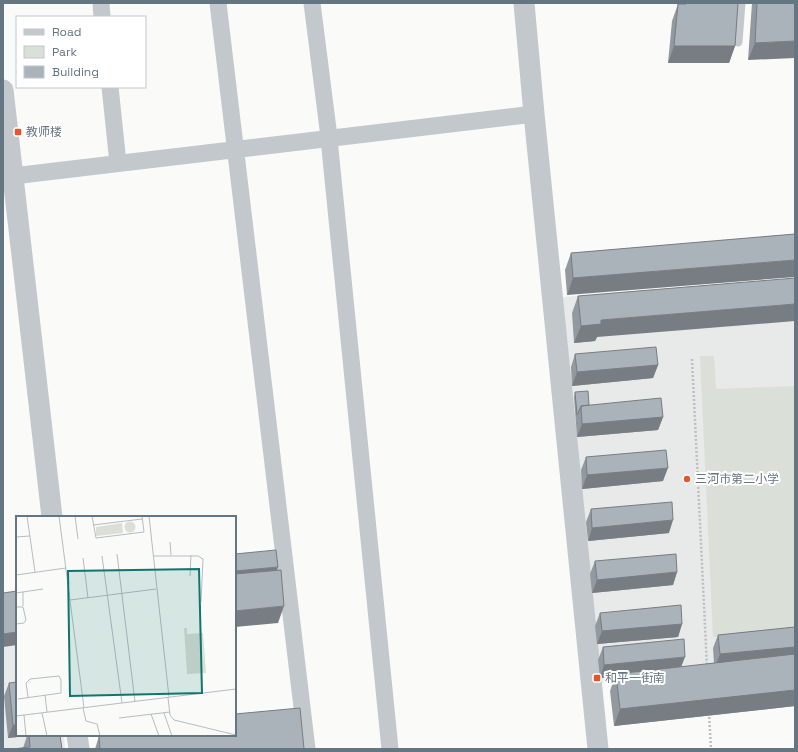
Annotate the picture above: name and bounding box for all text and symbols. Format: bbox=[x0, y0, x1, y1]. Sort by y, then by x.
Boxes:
legend bbox=[16, 16, 146, 88]
text: Road bbox=[52, 24, 81, 40]
text: Park bbox=[52, 44, 77, 60]
text: Building bbox=[52, 64, 99, 80]
place label: 教师楼 bbox=[26, 124, 62, 140]
marker: 教师楼 bbox=[13, 127, 23, 137]
place label: 三河市第二小学 bbox=[695, 471, 779, 487]
marker: 三河市第二小学 bbox=[682, 474, 692, 484]
inset map bbox=[16, 516, 236, 736]
place label: 和平一街南 bbox=[605, 670, 665, 686]
marker: 和平一街南 bbox=[592, 673, 602, 683]

